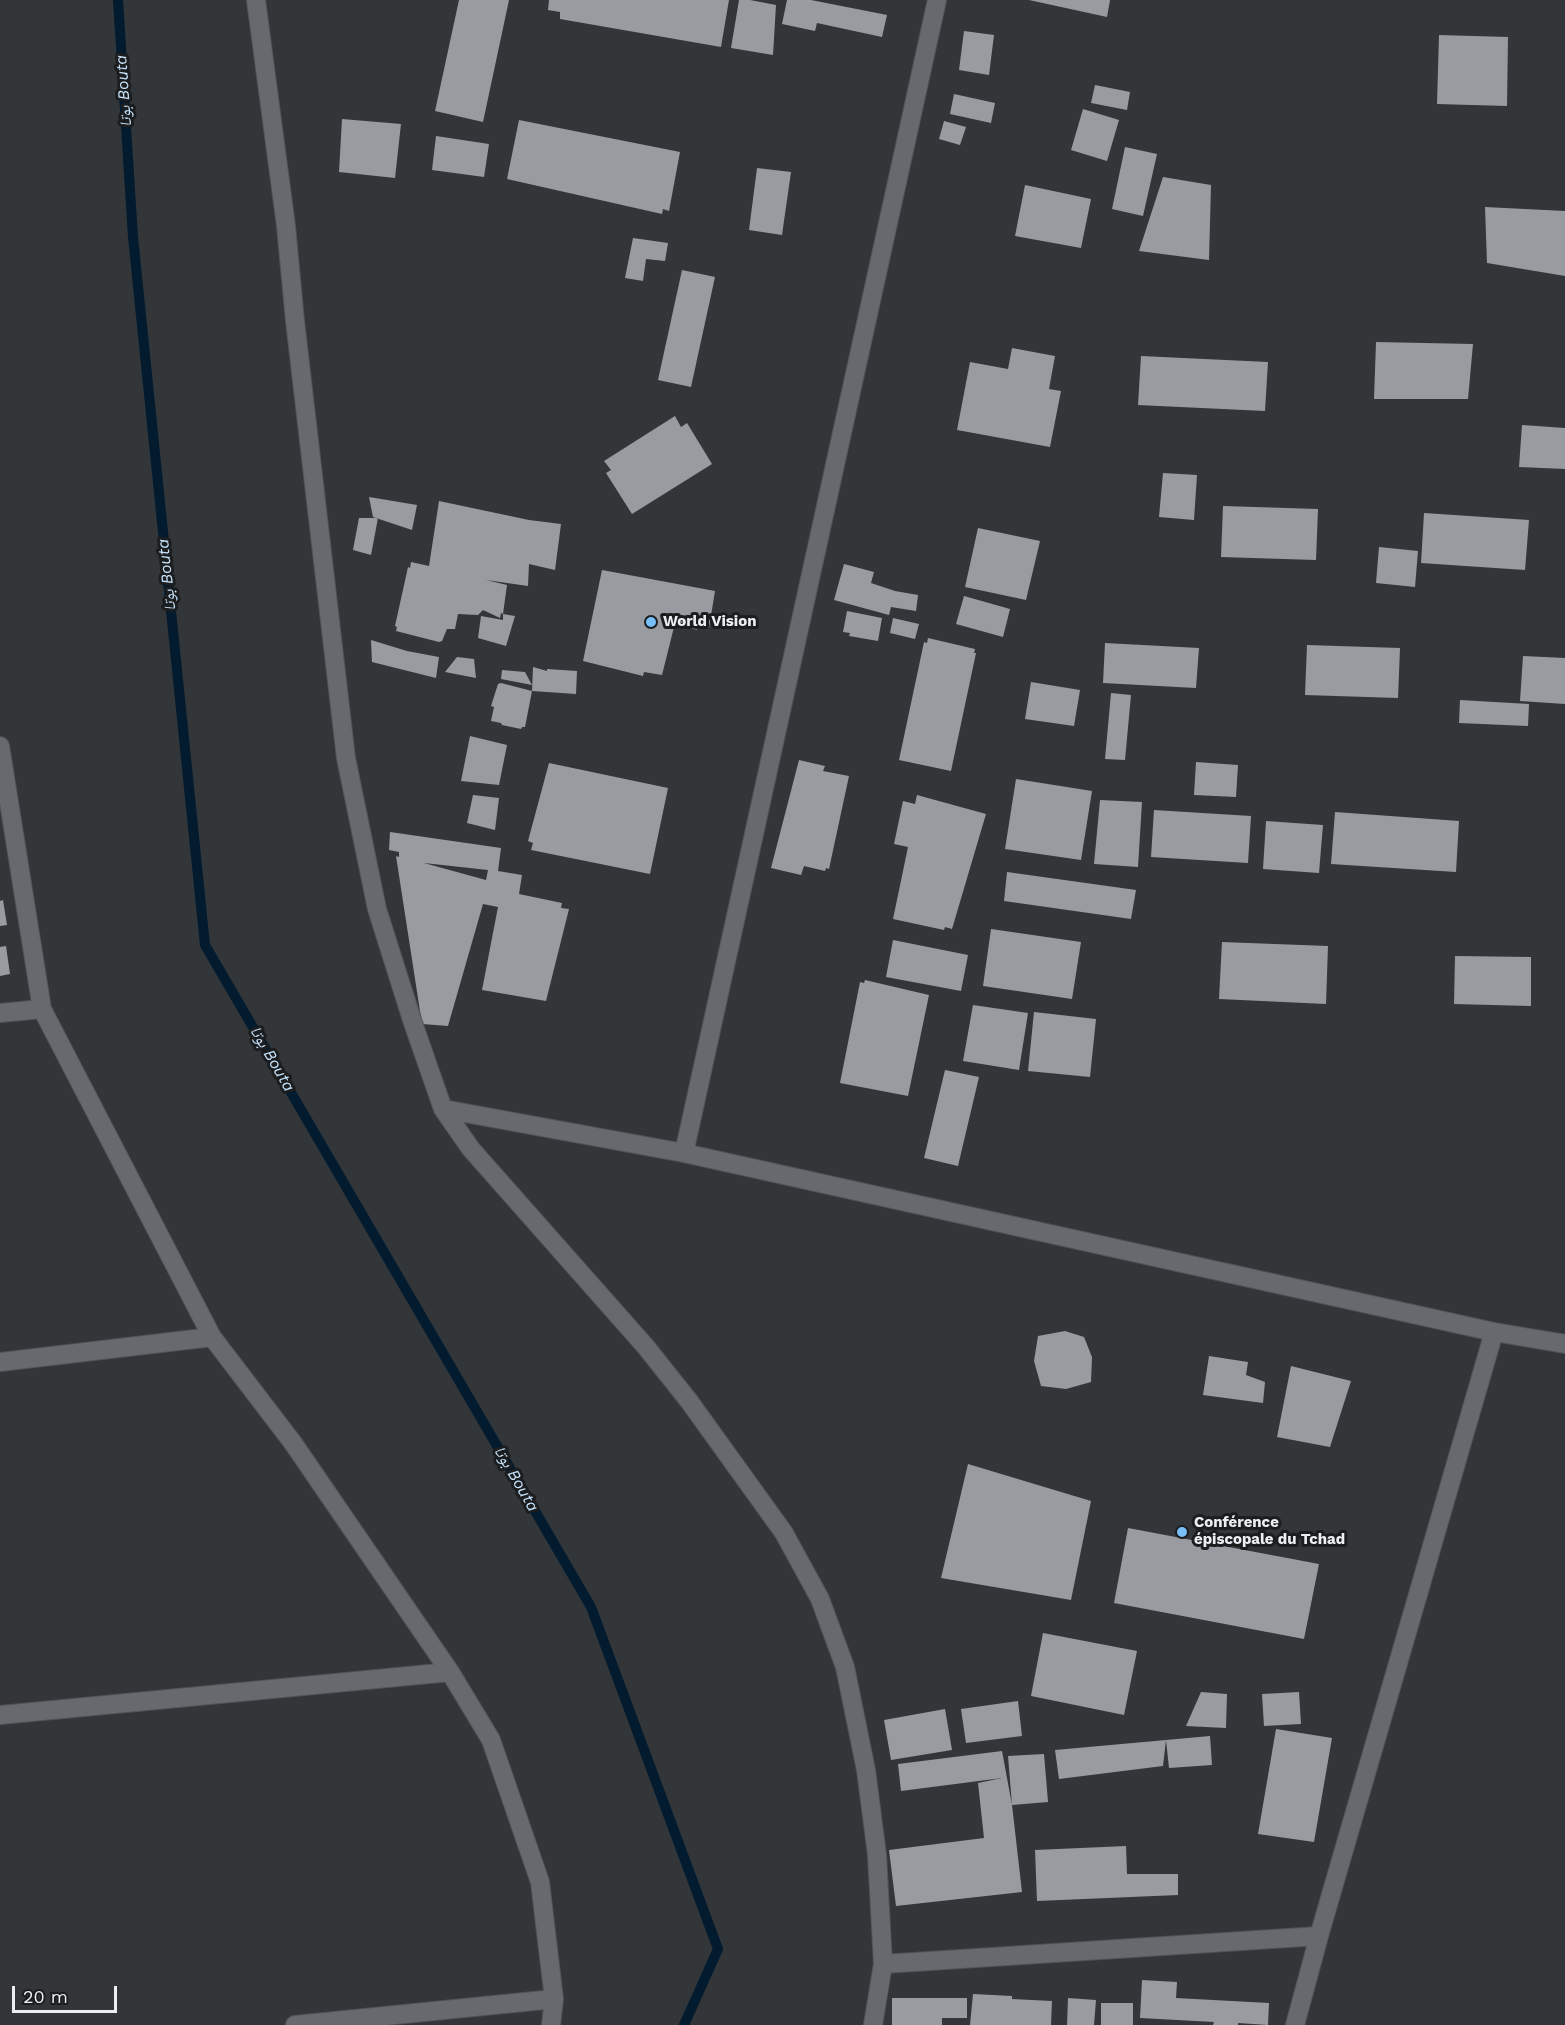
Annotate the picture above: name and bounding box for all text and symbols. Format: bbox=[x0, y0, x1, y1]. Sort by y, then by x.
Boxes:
water label: بوتا Bouta bbox=[112, 54, 136, 128]
water label: بوتا Bouta bbox=[154, 538, 180, 612]
place label: World Vision bbox=[663, 613, 756, 631]
marker: World Vision bbox=[644, 615, 658, 629]
water label: بوتا Bouta bbox=[246, 1023, 298, 1095]
water label: بوتا Bouta bbox=[490, 1443, 542, 1515]
place label: Conférence épiscopale du Tchad bbox=[1194, 1514, 1345, 1549]
marker: Conférence épiscopale du Tchad bbox=[1175, 1525, 1189, 1539]
scale bar bbox=[15, 1974, 120, 2012]
text: 20 m bbox=[23, 1986, 68, 2007]

